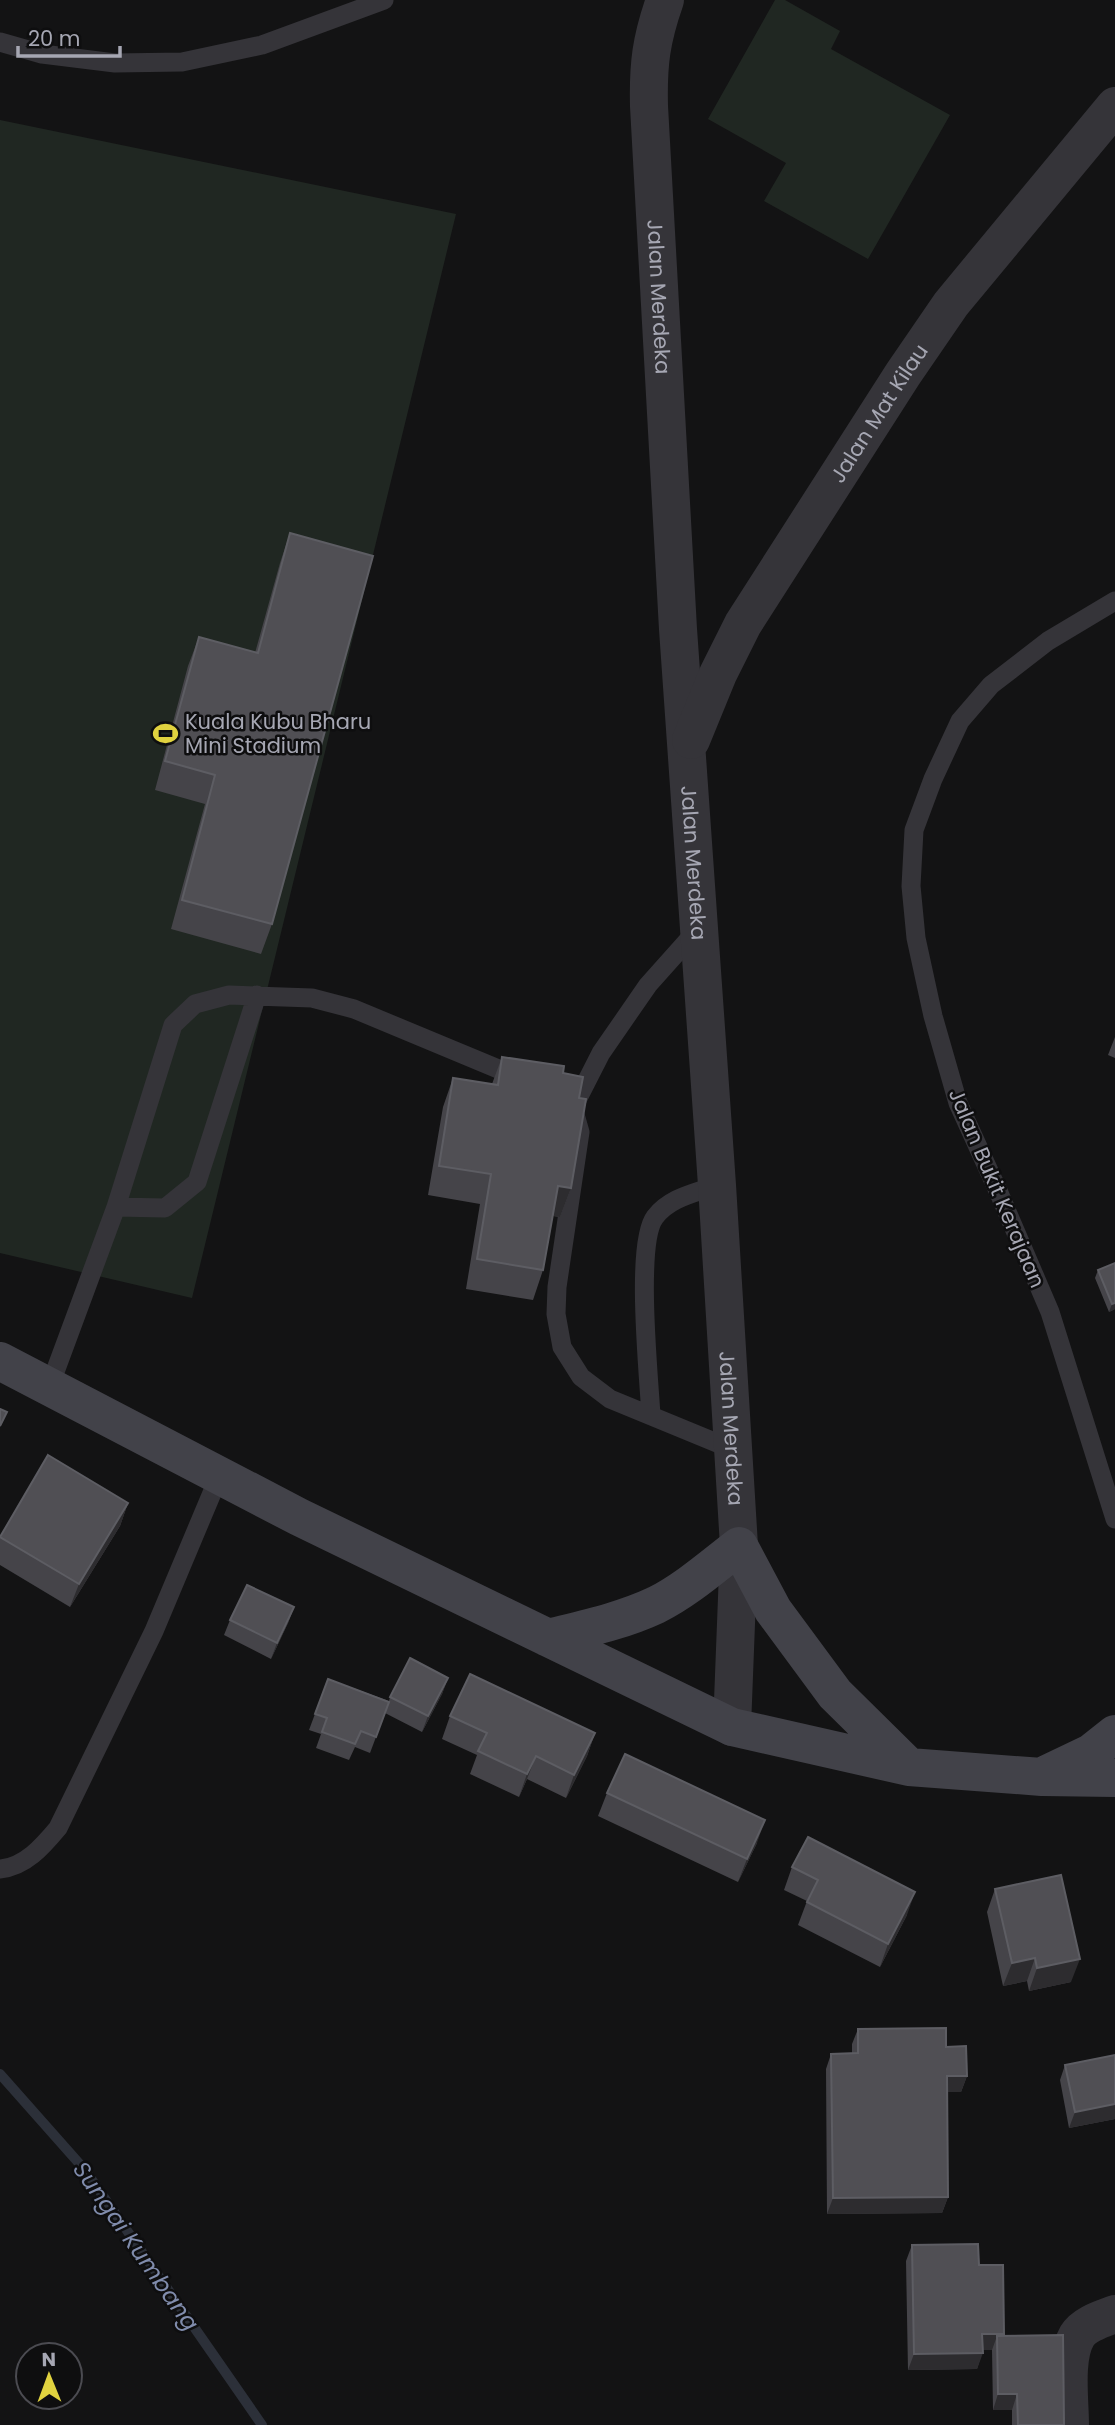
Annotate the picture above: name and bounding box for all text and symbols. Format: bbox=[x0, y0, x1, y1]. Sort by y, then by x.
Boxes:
scale bar bbox=[18, 14, 119, 58]
text: 20 m bbox=[28, 24, 81, 53]
street label: Jalan Merdeka bbox=[641, 219, 678, 375]
street label: Jalan Mat Kilau bbox=[823, 338, 934, 488]
place label: Kuala Kubu Bharu Mini Stadium bbox=[185, 707, 371, 760]
sports icon: Kuala Kubu Bharu Mini Stadium bbox=[151, 719, 179, 747]
street label: Jalan Merdeka bbox=[675, 784, 714, 941]
street label: Jalan Bukit Kerajaan bbox=[942, 1084, 1052, 1292]
street label: Jalan Merdeka bbox=[713, 1350, 751, 1507]
water label: Sungai Kumbang bbox=[66, 2155, 206, 2337]
north arrow bbox=[14, 2341, 84, 2411]
text: N bbox=[41, 2346, 56, 2373]

